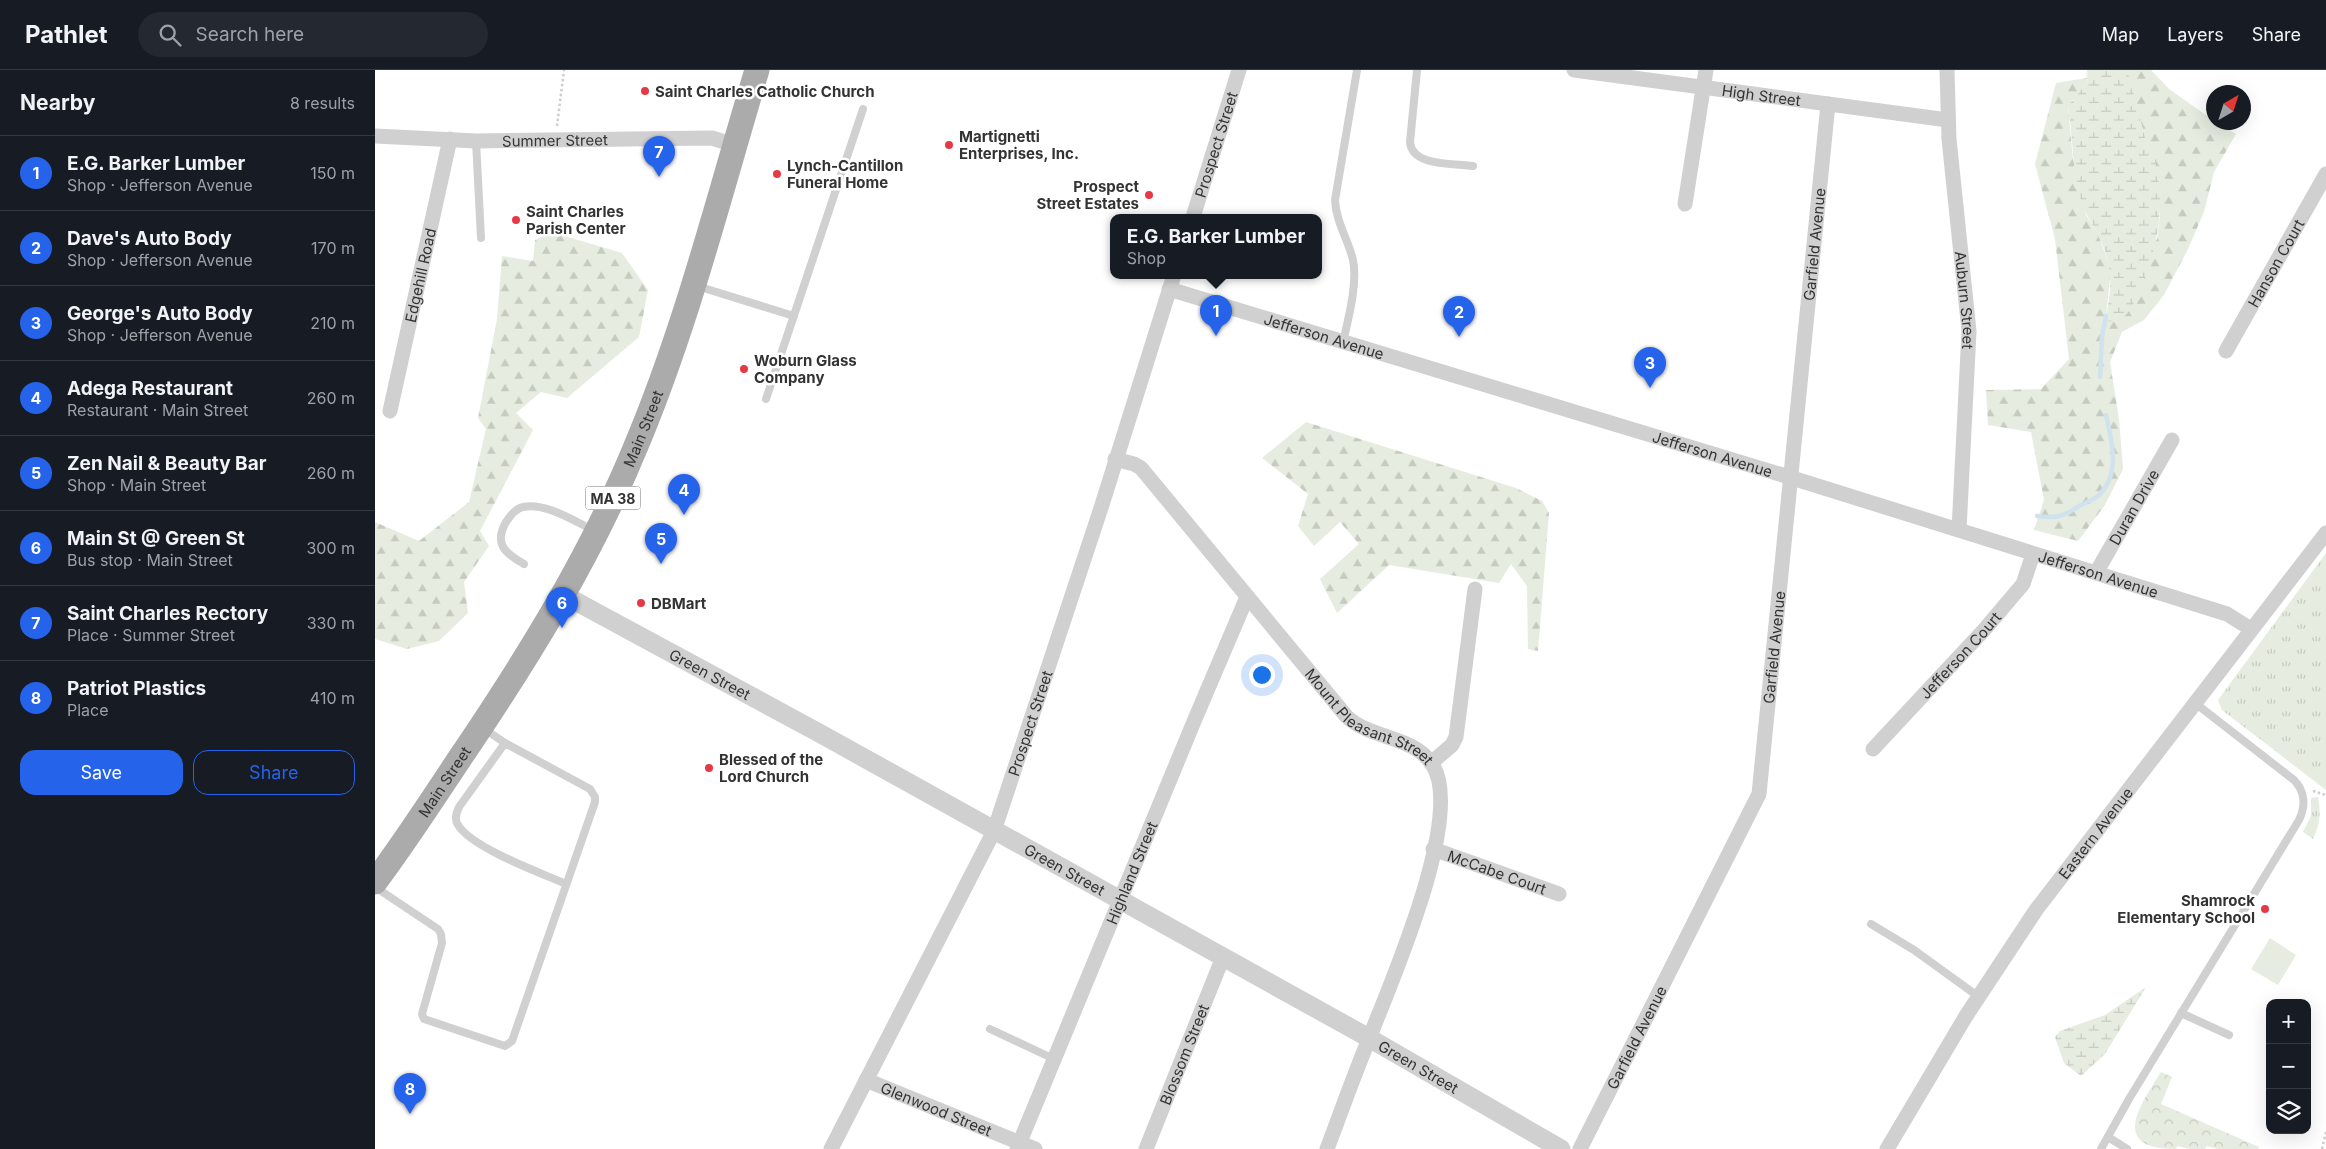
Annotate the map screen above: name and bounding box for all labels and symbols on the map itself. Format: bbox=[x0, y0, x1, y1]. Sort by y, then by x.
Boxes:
street label: High Street bbox=[1721, 80, 1802, 110]
place label: Saint Charles Catholic Church bbox=[655, 82, 874, 101]
marker: Saint Charles Catholic Church bbox=[639, 85, 651, 97]
north arrow bbox=[2206, 85, 2251, 130]
street label: Prospect Street bbox=[1190, 89, 1241, 200]
place label: Martignetti Enterprises, Inc. bbox=[959, 127, 1079, 163]
street label: Summer Street bbox=[502, 130, 608, 150]
pin: 7 bbox=[643, 136, 675, 177]
marker: Martignetti Enterprises, Inc. bbox=[943, 139, 955, 151]
place label: Lynch-Cantillon Funeral Home bbox=[787, 156, 903, 192]
marker: Lynch-Cantillon Funeral Home bbox=[771, 168, 783, 180]
place label: Prospect Street Estates bbox=[1037, 177, 1139, 213]
street label: Garfield Avenue bbox=[1799, 187, 1829, 302]
marker: Prospect Street Estates bbox=[1143, 189, 1155, 201]
place label: Saint Charles Parish Center bbox=[526, 202, 626, 238]
marker: Saint Charles Parish Center bbox=[510, 214, 522, 226]
street label: Hanson Court bbox=[2243, 216, 2308, 310]
street label: Edgehill Road bbox=[400, 226, 440, 324]
street label: Auburn Street bbox=[1951, 250, 1979, 350]
pin: 1 bbox=[1200, 295, 1232, 336]
pin: 2 bbox=[1443, 296, 1475, 337]
street label: Jefferson Avenue bbox=[1262, 309, 1386, 363]
pin: 3 bbox=[1634, 347, 1666, 388]
place label: Woburn Glass Company bbox=[754, 351, 857, 387]
marker: Woburn Glass Company bbox=[738, 363, 750, 375]
street label: Main Street bbox=[619, 387, 667, 470]
street label: Jefferson Avenue bbox=[1650, 427, 1775, 481]
street label: Duran Drive bbox=[2105, 466, 2163, 548]
pin: 4 bbox=[668, 474, 700, 515]
road number: MA 38 bbox=[585, 486, 641, 509]
pin: 5 bbox=[645, 523, 677, 564]
street label: Jefferson Avenue bbox=[2036, 546, 2161, 601]
pin: 6 bbox=[546, 587, 578, 628]
street label: Garfield Avenue bbox=[1759, 590, 1789, 705]
place label: DBMart bbox=[651, 594, 707, 613]
marker: DBMart bbox=[635, 597, 647, 609]
street label: Jefferson Court bbox=[1915, 608, 2005, 703]
street label: Green Street bbox=[666, 644, 754, 704]
your location bbox=[1249, 662, 1275, 688]
street label: Mount Pleasant Street bbox=[1301, 665, 1438, 768]
street label: Prospect Street bbox=[1003, 668, 1056, 778]
street label: Main Street bbox=[414, 743, 475, 821]
place label: Blessed of the Lord Church bbox=[719, 750, 823, 786]
marker: Blessed of the Lord Church bbox=[703, 762, 715, 774]
street label: Eastern Avenue bbox=[2054, 783, 2137, 883]
street label: Highland Street bbox=[1102, 818, 1161, 927]
street label: Green Street bbox=[1021, 839, 1109, 899]
street label: McCabe Court bbox=[1445, 846, 1549, 898]
place label: Shamrock Elementary School bbox=[2117, 891, 2255, 927]
marker: Shamrock Elementary School bbox=[2259, 903, 2271, 915]
street label: Garfield Avenue bbox=[1602, 983, 1670, 1092]
street label: Blossom Street bbox=[1155, 1001, 1213, 1108]
street label: Green Street bbox=[1375, 1036, 1462, 1097]
pin: 8 bbox=[394, 1073, 426, 1114]
street label: Glenwood Street bbox=[878, 1078, 995, 1140]

